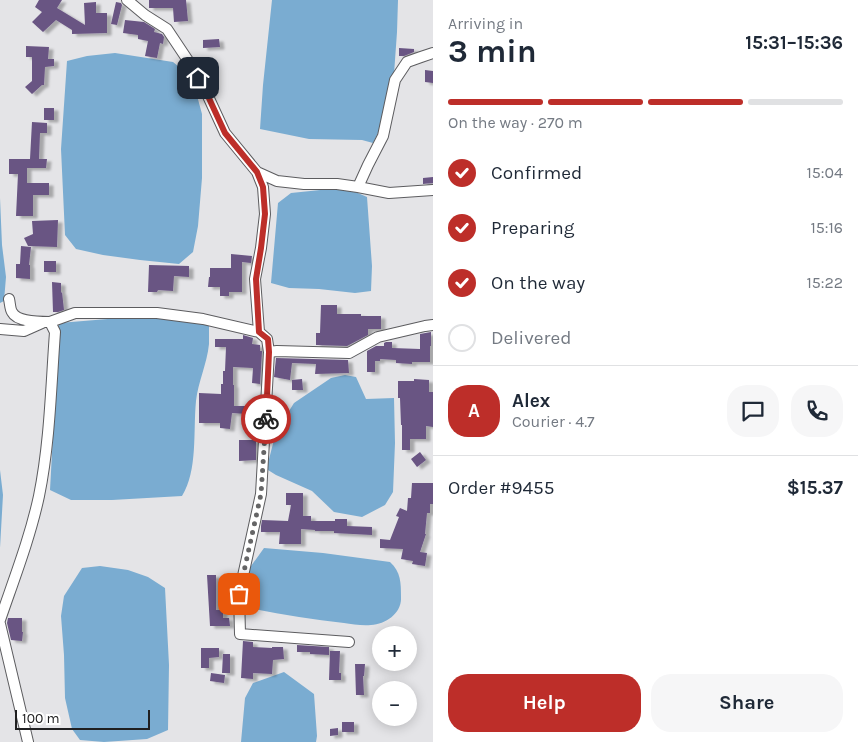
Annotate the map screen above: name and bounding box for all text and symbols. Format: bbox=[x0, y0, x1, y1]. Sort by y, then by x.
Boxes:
text: Arriving in bbox=[448, 14, 523, 33]
text: 15:31–15:36 bbox=[745, 32, 843, 54]
text: 3 min bbox=[448, 33, 537, 70]
pin bbox=[177, 57, 219, 99]
icon: home bbox=[184, 64, 212, 92]
text: On the way · 270 m bbox=[448, 113, 583, 132]
icon: check bbox=[448, 159, 476, 187]
text: Confirmed bbox=[491, 162, 582, 184]
text: 15:04 bbox=[807, 163, 843, 182]
icon: check bbox=[448, 214, 476, 242]
text: Preparing bbox=[491, 217, 574, 239]
text: 15:16 bbox=[811, 218, 843, 237]
icon: check bbox=[448, 269, 476, 297]
text: On the way bbox=[491, 272, 585, 294]
text: 15:22 bbox=[806, 273, 843, 292]
text: Delivered bbox=[491, 327, 571, 349]
button: chat bbox=[727, 385, 779, 437]
button: phone bbox=[791, 385, 843, 437]
text: Alex bbox=[512, 390, 550, 412]
courier bbox=[241, 394, 291, 444]
text: A bbox=[468, 400, 480, 422]
icon: bike bbox=[252, 405, 280, 433]
text: Courier · 4.7 bbox=[512, 412, 595, 431]
text: Order #9455 bbox=[448, 477, 555, 499]
text: $15.37 bbox=[787, 477, 843, 499]
pin bbox=[218, 573, 260, 615]
icon: bag bbox=[225, 580, 253, 608]
map controls bbox=[372, 626, 417, 726]
button: + bbox=[372, 626, 417, 671]
button: Help bbox=[448, 674, 641, 732]
button: Share bbox=[651, 674, 843, 732]
button: − bbox=[372, 681, 417, 726]
scale bar bbox=[15, 707, 150, 730]
text: 100 m bbox=[22, 710, 60, 727]

